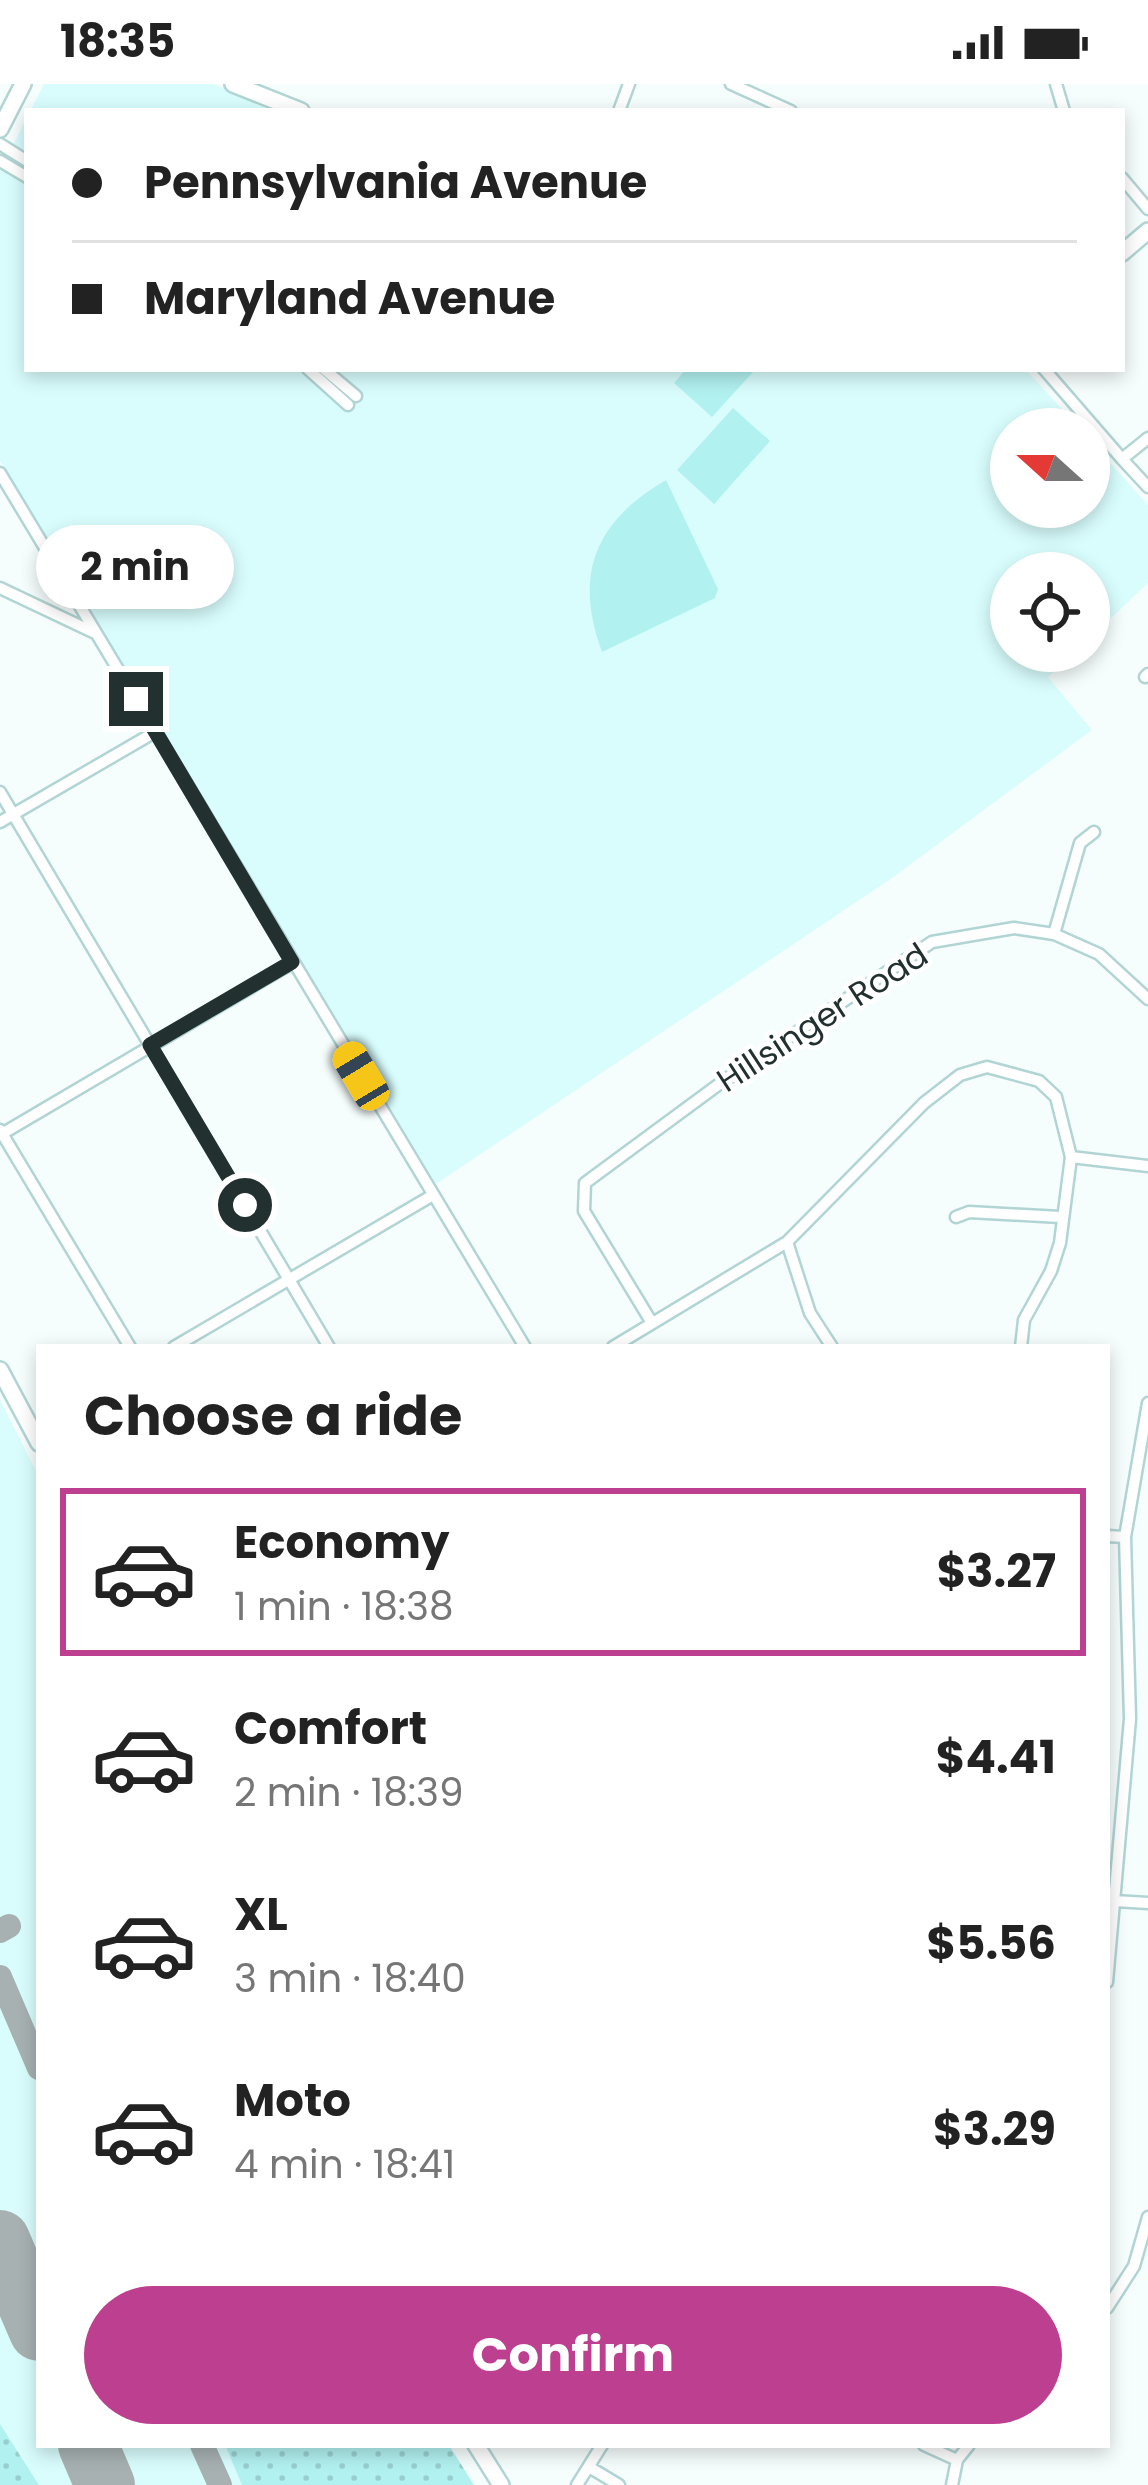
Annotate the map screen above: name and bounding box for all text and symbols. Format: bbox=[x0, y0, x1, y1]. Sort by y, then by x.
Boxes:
text: 18:35 bbox=[60, 10, 175, 73]
text: Pennsylvania Avenue bbox=[144, 151, 647, 214]
text: Maryland Avenue bbox=[144, 267, 555, 330]
north arrow bbox=[990, 408, 1110, 528]
map controls bbox=[990, 408, 1110, 672]
callout: 2 min bbox=[37, 525, 235, 609]
text: 2 min bbox=[80, 539, 190, 594]
button: locate bbox=[990, 552, 1110, 672]
route end bbox=[109, 672, 163, 726]
street label: Hillsinger Road bbox=[707, 931, 937, 1103]
car bbox=[327, 1036, 395, 1116]
route start bbox=[218, 1178, 272, 1232]
text: Choose a ride bbox=[84, 1378, 462, 1454]
text: Economy bbox=[234, 1511, 449, 1574]
icon: car bbox=[90, 1518, 198, 1626]
text: $3.27 bbox=[937, 1540, 1056, 1603]
text: 1 min · 18:38 bbox=[234, 1579, 454, 1634]
text: Comfort bbox=[234, 1697, 427, 1760]
icon: car bbox=[90, 1704, 198, 1812]
text: $4.41 bbox=[936, 1726, 1056, 1789]
text: 2 min · 18:39 bbox=[234, 1765, 464, 1820]
text: XL bbox=[234, 1883, 288, 1946]
icon: car bbox=[90, 1890, 198, 1998]
text: $5.56 bbox=[927, 1912, 1056, 1975]
text: 3 min · 18:40 bbox=[234, 1951, 466, 2006]
text: Moto bbox=[234, 2069, 351, 2132]
icon: car bbox=[90, 2076, 198, 2184]
text: $3.29 bbox=[933, 2098, 1056, 2161]
text: 4 min · 18:41 bbox=[234, 2137, 455, 2192]
button: Confirm bbox=[84, 2286, 1062, 2424]

